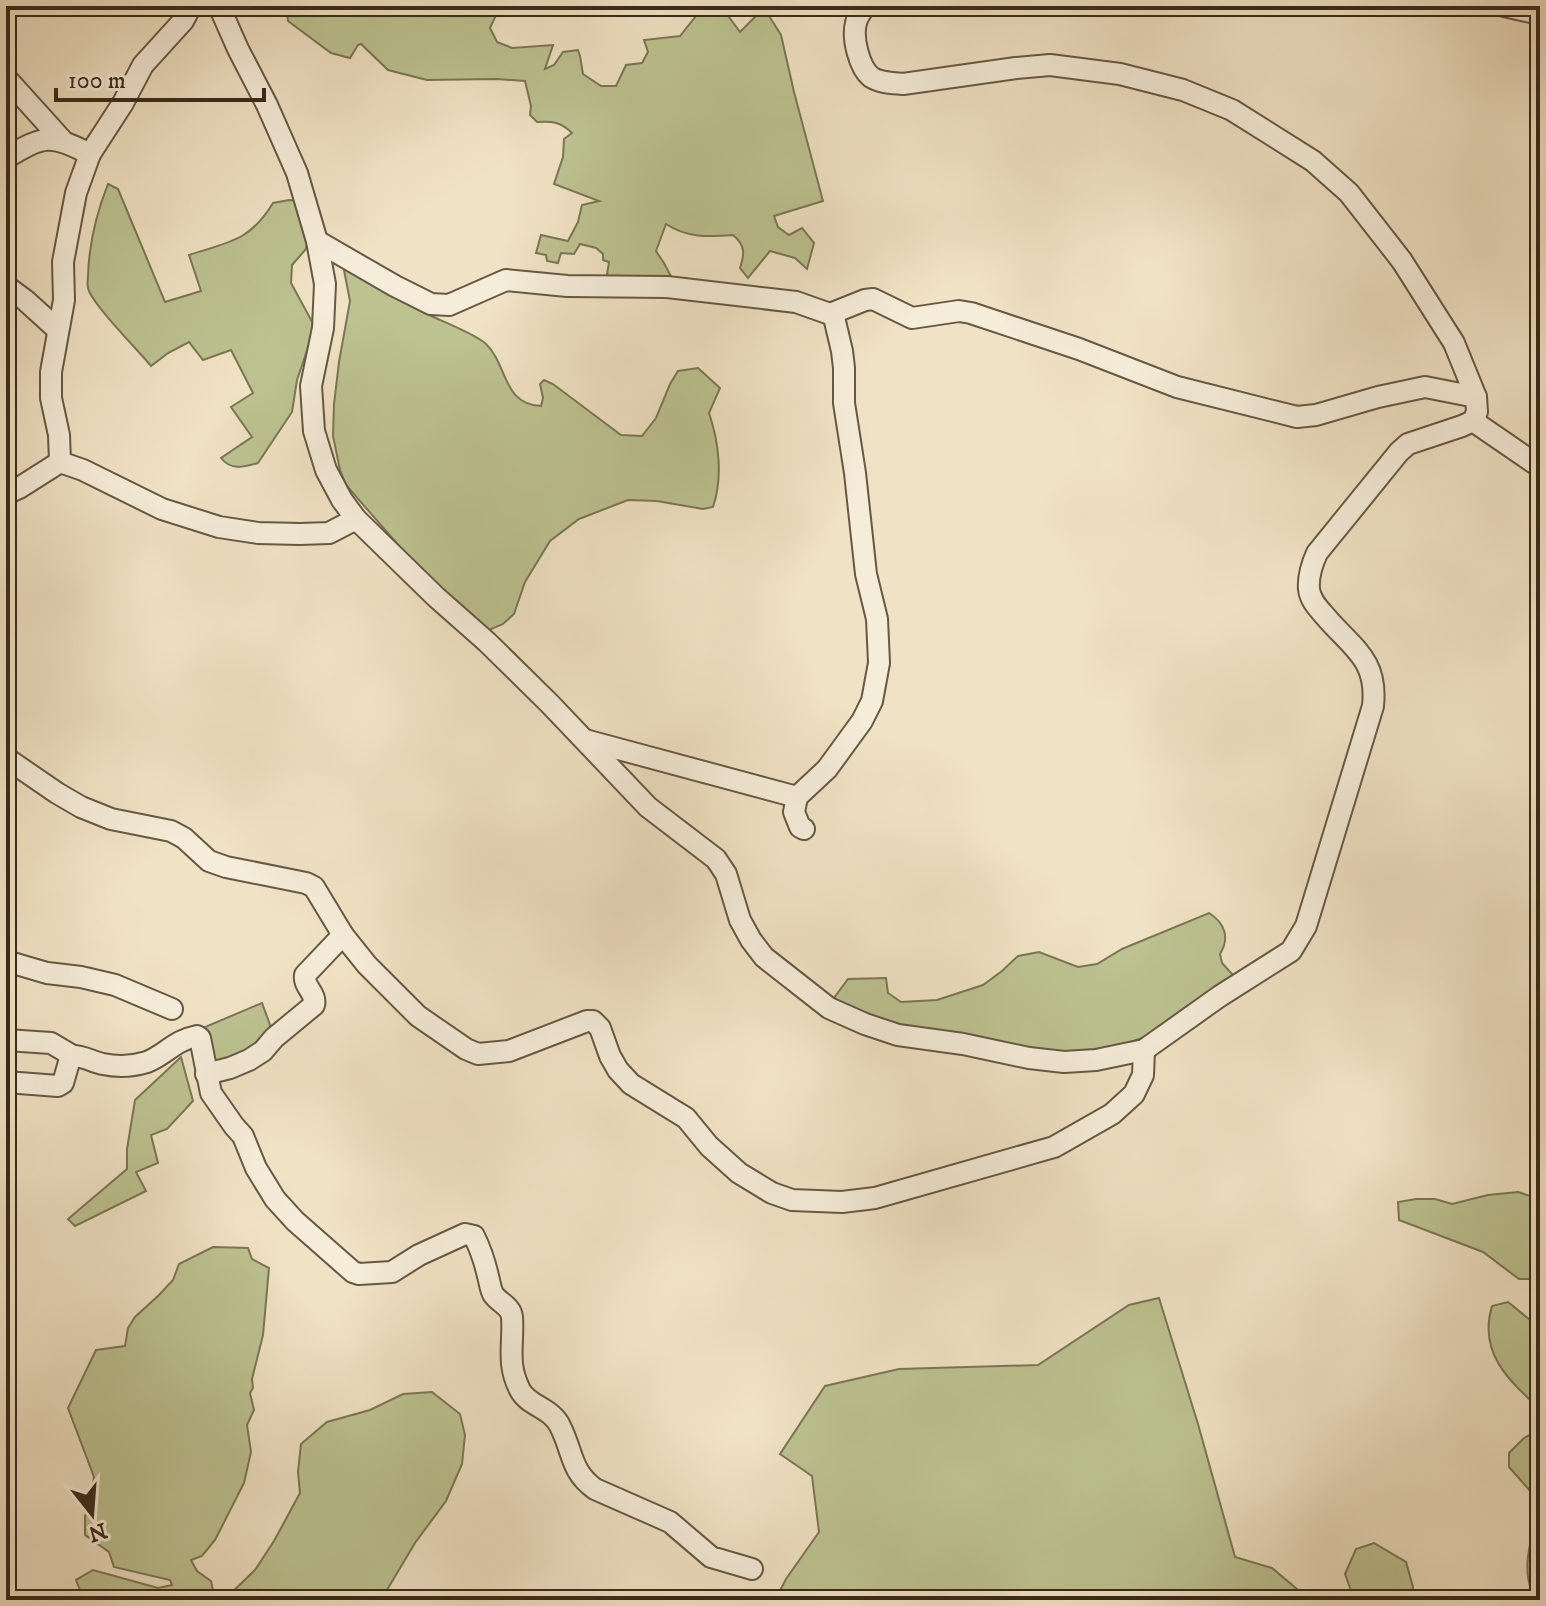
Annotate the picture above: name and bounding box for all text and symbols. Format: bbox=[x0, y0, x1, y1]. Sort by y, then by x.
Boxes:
scale bar bbox=[56, 52, 264, 102]
text: 100 m bbox=[68, 66, 126, 96]
north arrow bbox=[52, 1474, 132, 1554]
text: N bbox=[85, 1516, 110, 1547]

